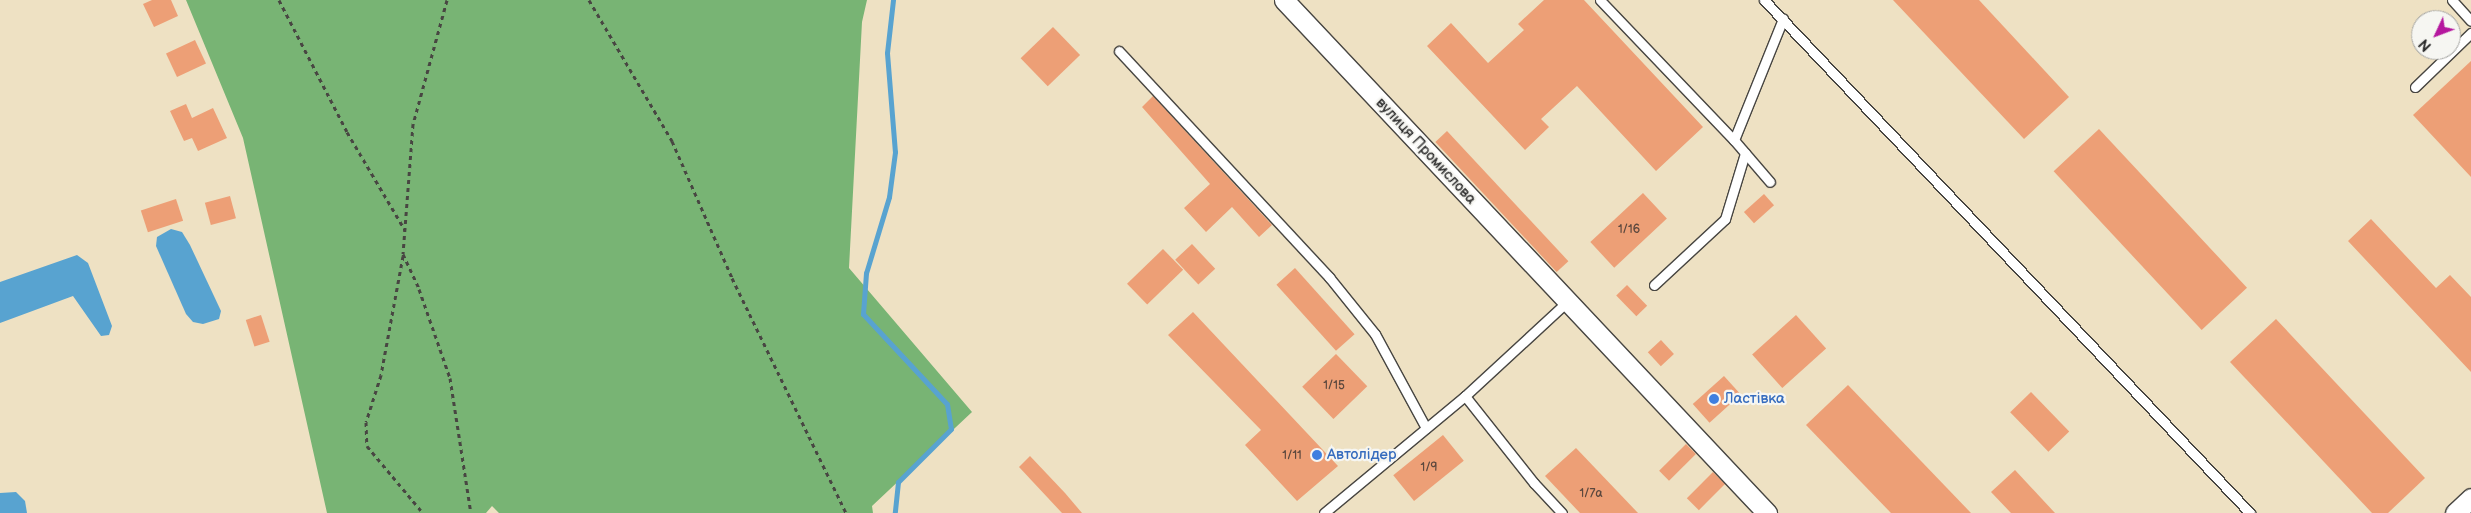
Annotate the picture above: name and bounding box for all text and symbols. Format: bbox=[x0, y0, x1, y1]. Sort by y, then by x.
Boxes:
north arrow bbox=[2411, 10, 2461, 60]
text: N bbox=[2416, 35, 2435, 55]
street label: вулиця Промислова bbox=[1372, 94, 1480, 208]
house number: 1/16 bbox=[1618, 223, 1640, 237]
house number: 1/15 bbox=[1323, 379, 1345, 393]
place label: Ластівка bbox=[1724, 390, 1785, 408]
marker: Ластівка bbox=[1708, 393, 1720, 405]
place label: Автолідер bbox=[1327, 446, 1396, 464]
house number: 1/11 bbox=[1282, 449, 1302, 463]
marker: Автолідер bbox=[1311, 449, 1323, 461]
house number: 1/9 bbox=[1420, 461, 1438, 475]
house number: 1/7а bbox=[1579, 487, 1603, 501]

